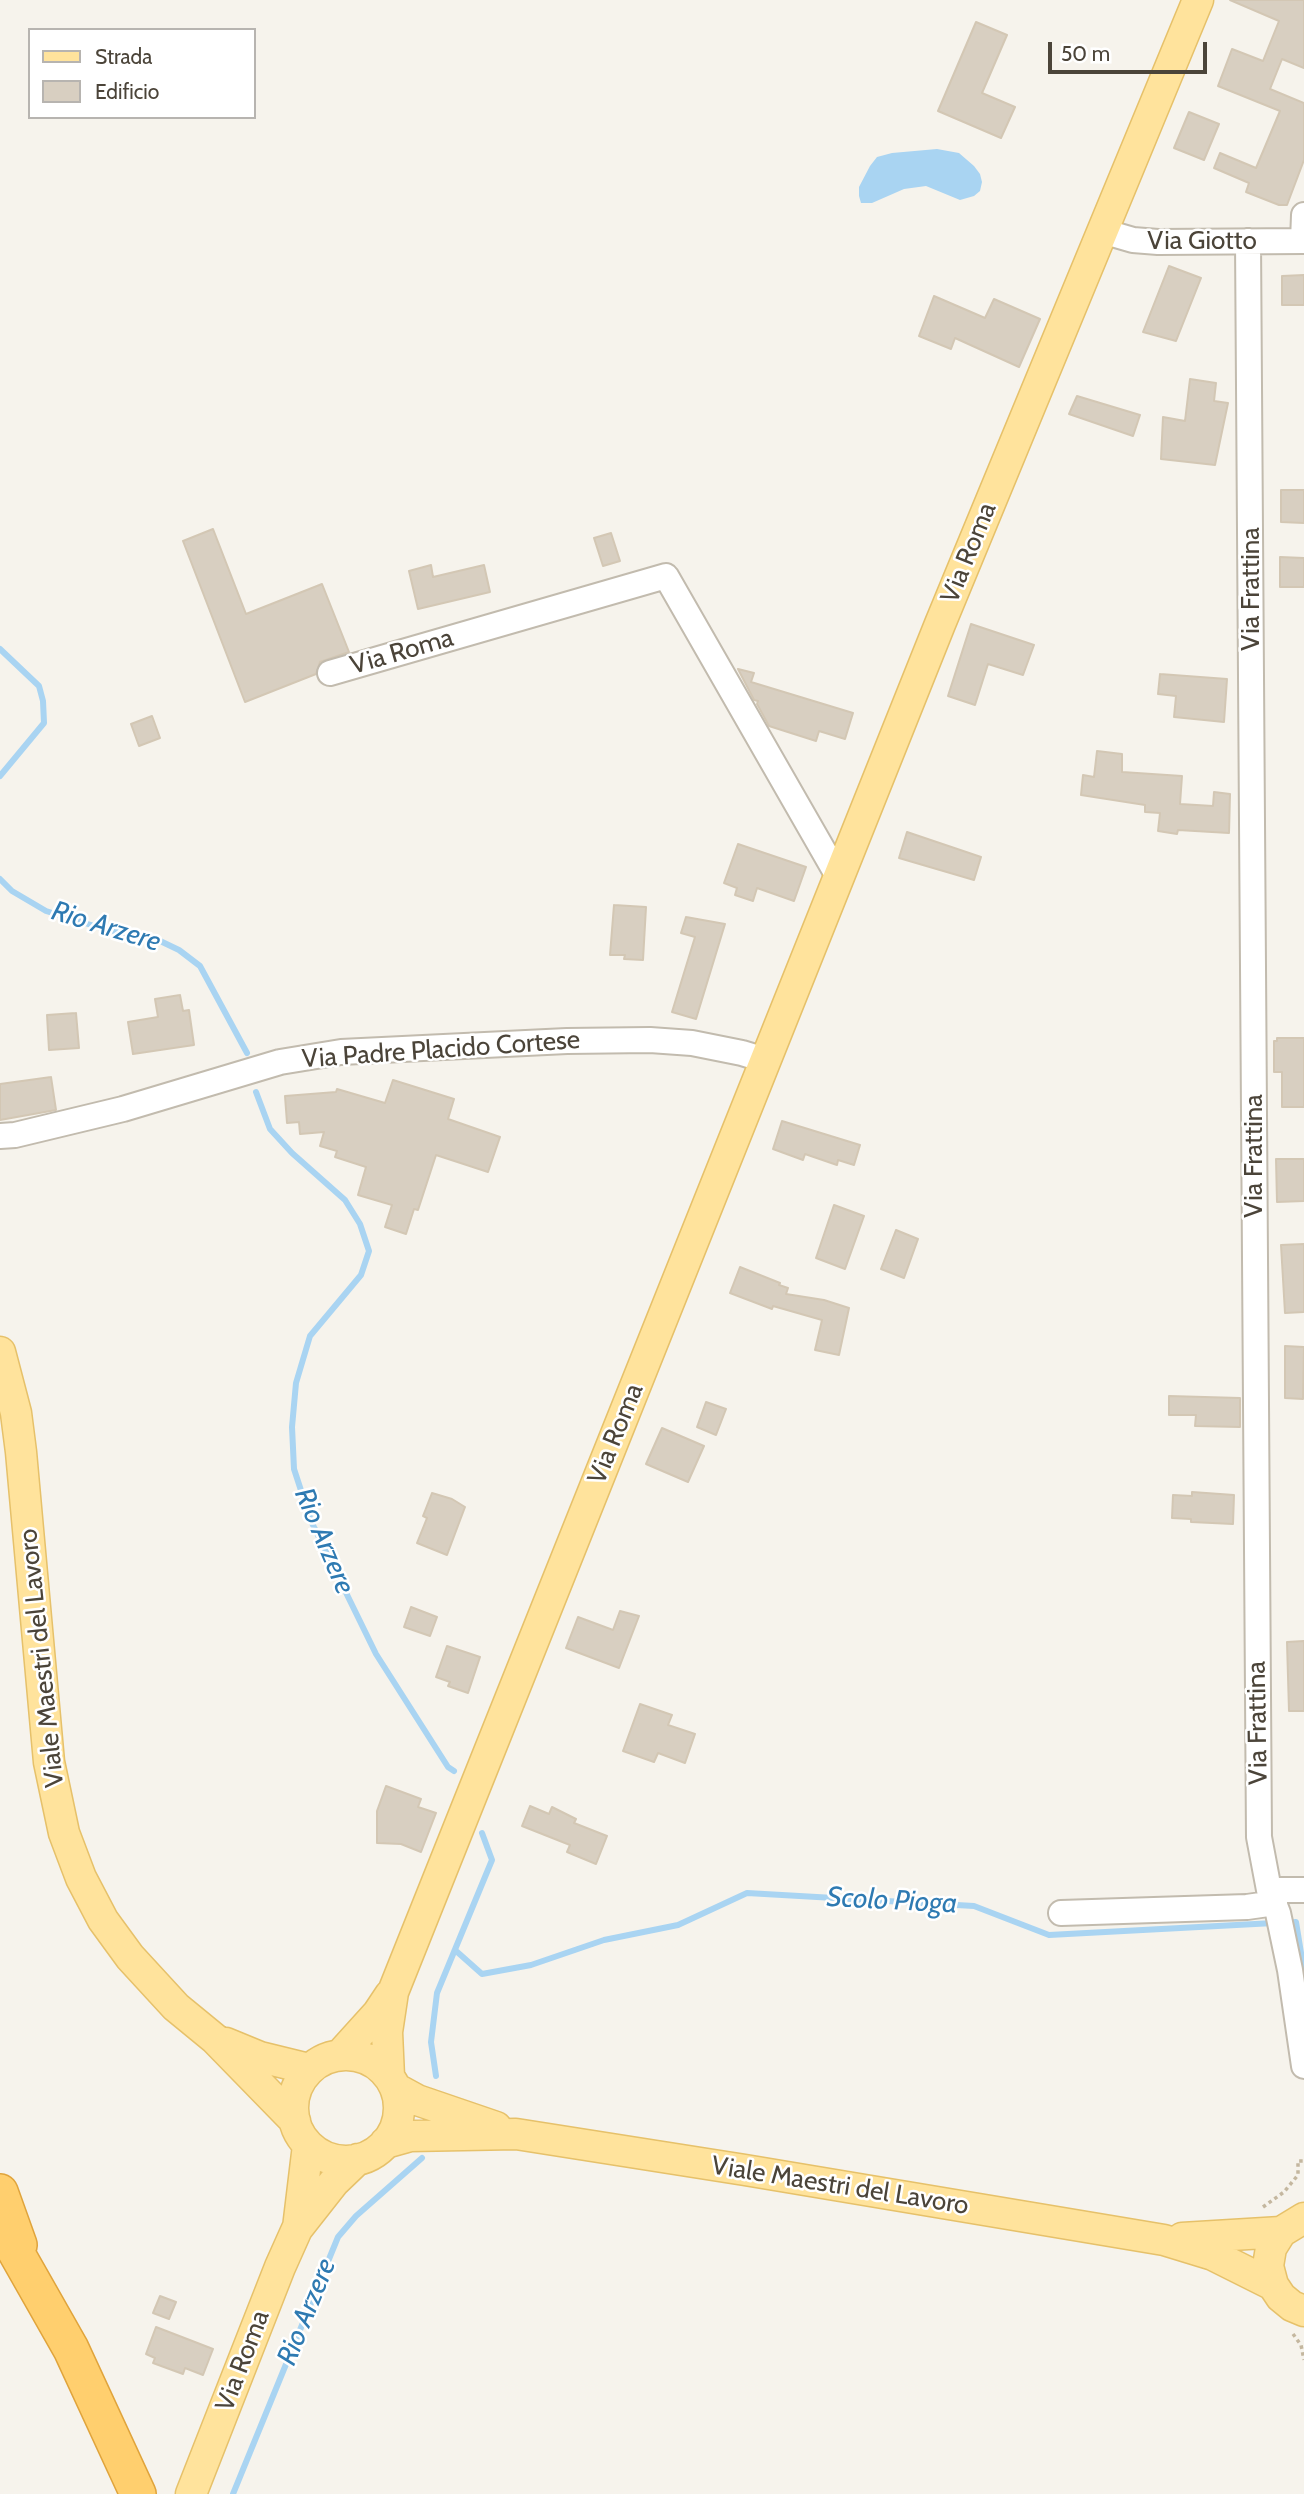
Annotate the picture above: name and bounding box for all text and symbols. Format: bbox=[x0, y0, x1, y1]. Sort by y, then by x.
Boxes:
legend bbox=[28, 28, 256, 119]
scale bar bbox=[1052, 28, 1211, 72]
text: 50 m bbox=[1061, 41, 1110, 66]
text: Strada bbox=[95, 44, 152, 69]
text: Edificio bbox=[95, 79, 159, 104]
street label: Via Giotto bbox=[1147, 225, 1257, 257]
street label: Via Roma bbox=[935, 498, 1003, 608]
street label: Via Frattina bbox=[1235, 527, 1267, 651]
street label: Via Roma bbox=[347, 622, 457, 682]
water label: Rio Arzere bbox=[48, 895, 164, 959]
street label: Via Padre Placido Cortese bbox=[301, 1025, 581, 1075]
street label: Via Frattina bbox=[1238, 1094, 1270, 1218]
street label: Via Roma bbox=[582, 1379, 650, 1489]
water label: Rio Arzere bbox=[287, 1483, 361, 1599]
street label: Viale Maestri del Lavoro bbox=[13, 1527, 71, 1789]
street label: Via Frattina bbox=[1241, 1661, 1275, 1785]
water label: Scolo Pioga bbox=[826, 1881, 958, 1921]
street label: Viale Maestri del Lavoro bbox=[709, 2150, 971, 2222]
water label: Rio Arzere bbox=[270, 2254, 344, 2370]
street label: Via Roma bbox=[210, 2306, 276, 2416]

